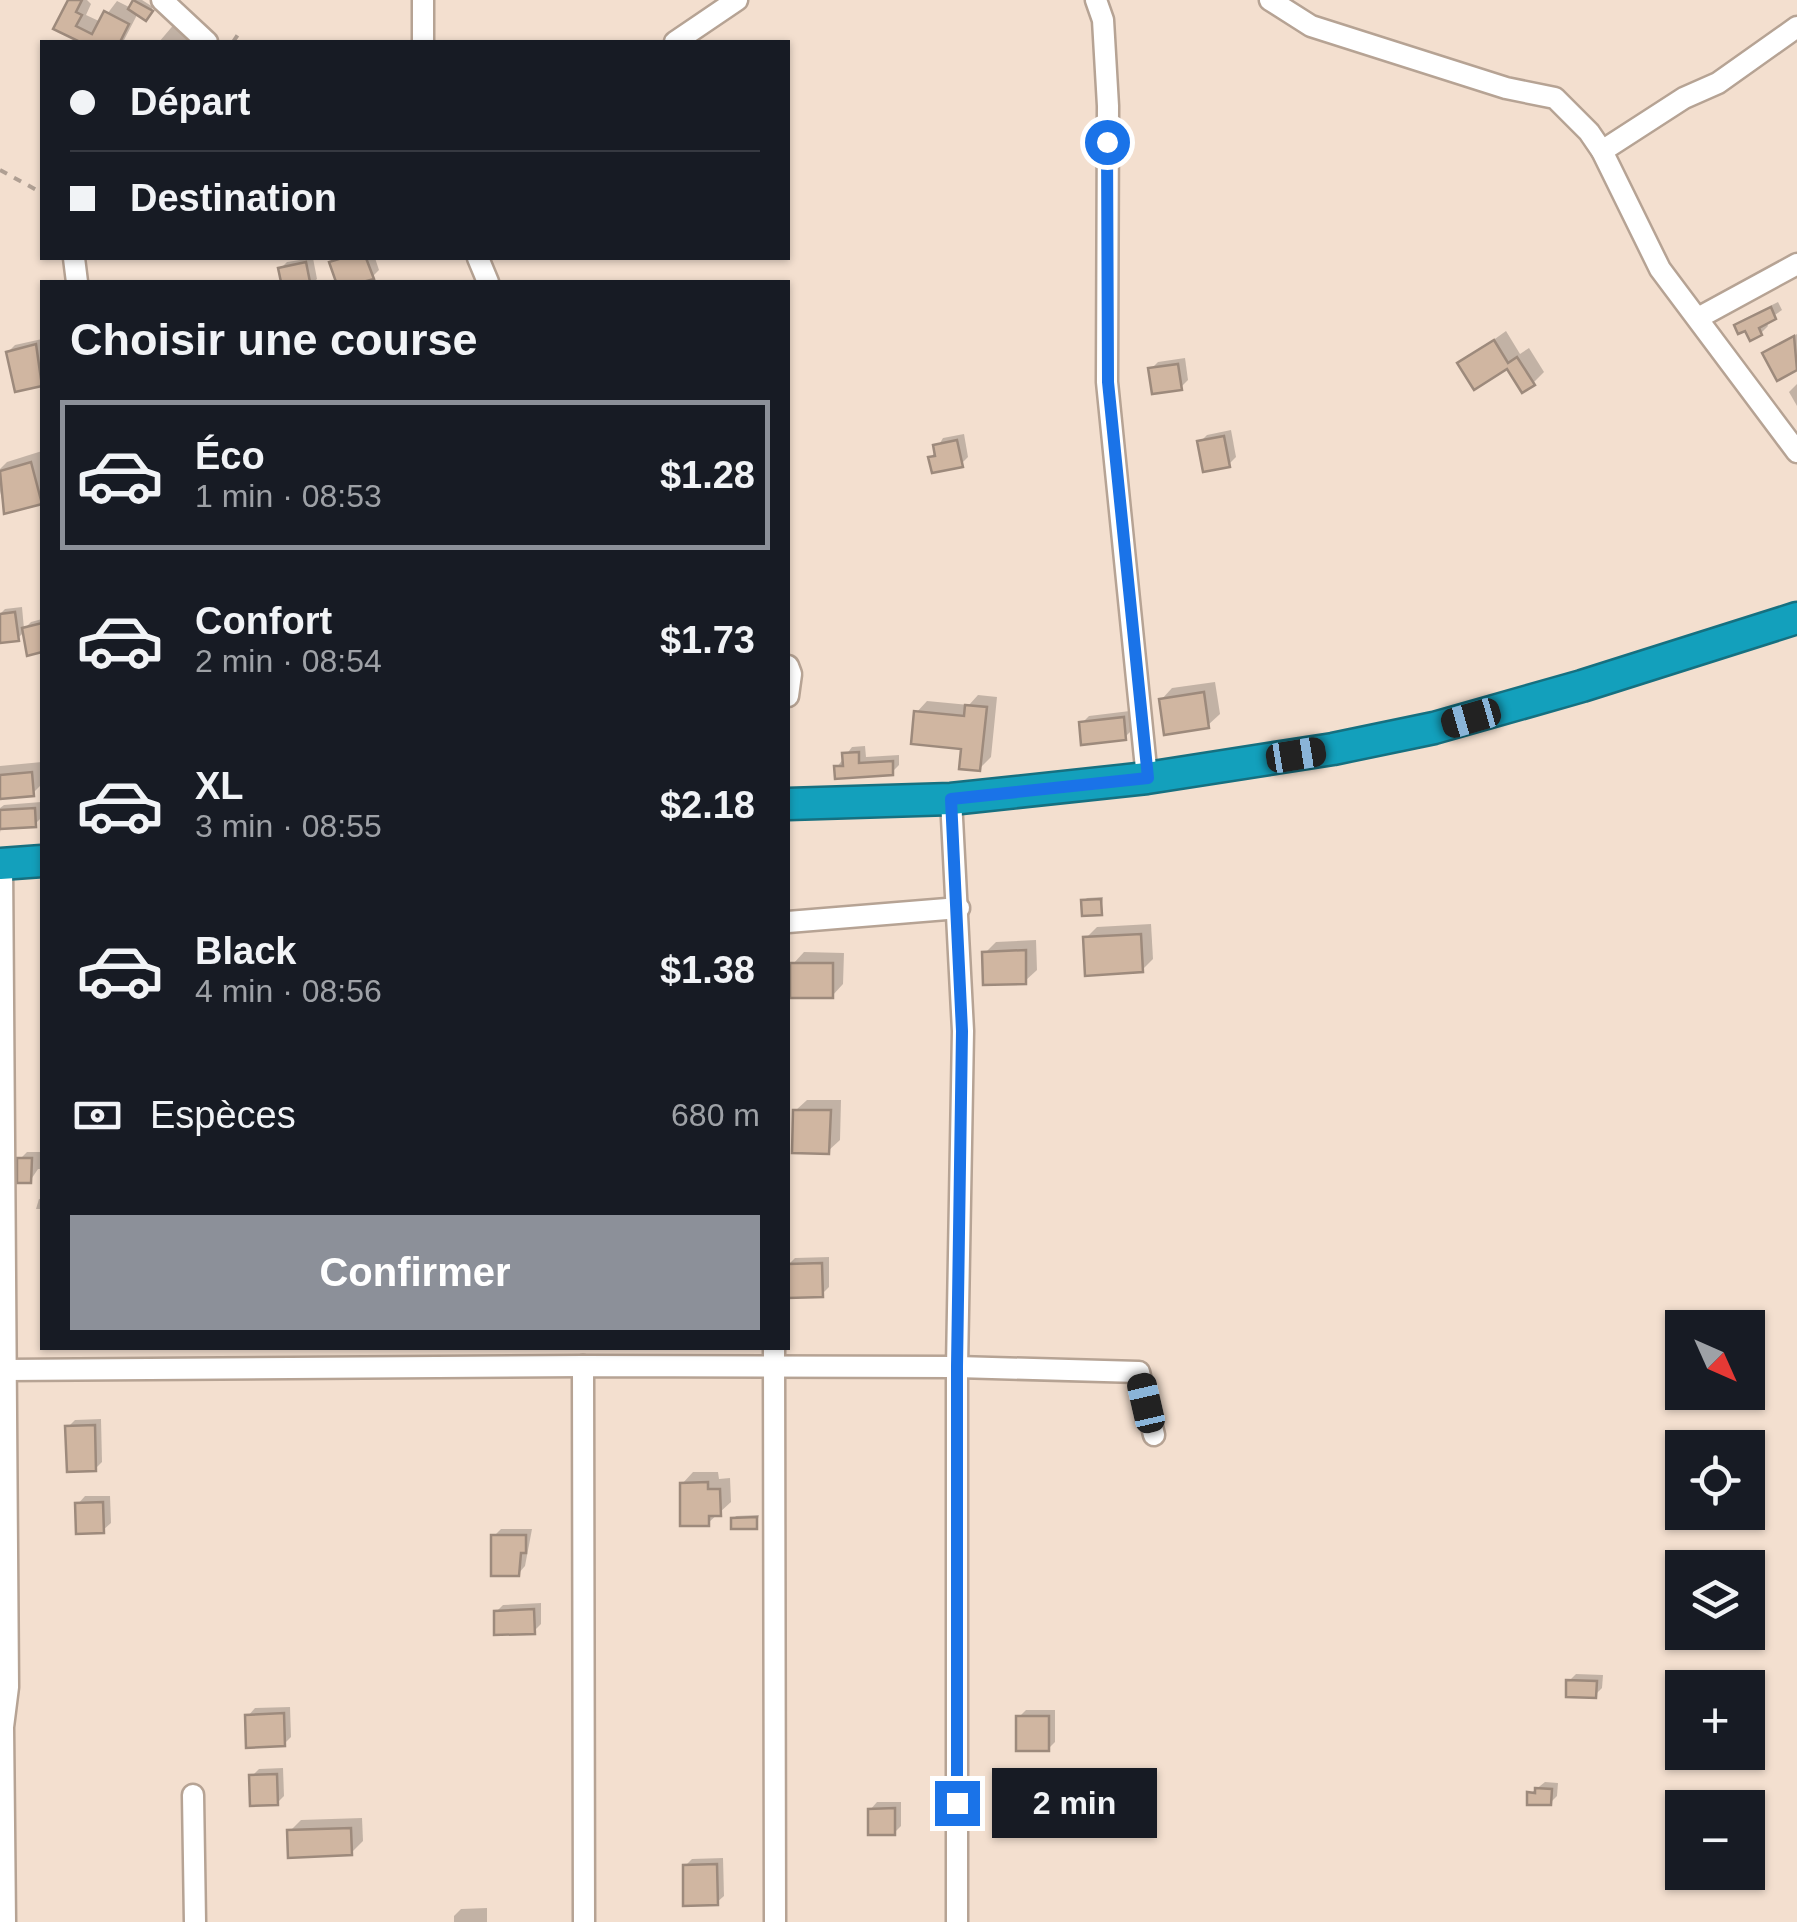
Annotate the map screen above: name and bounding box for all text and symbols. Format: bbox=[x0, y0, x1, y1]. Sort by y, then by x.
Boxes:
text: Départ bbox=[130, 81, 250, 123]
route start bbox=[1085, 120, 1130, 165]
text: Destination bbox=[130, 177, 337, 219]
text: Choisir une course bbox=[70, 314, 478, 365]
icon: car bbox=[75, 430, 165, 520]
text: Éco bbox=[195, 435, 265, 477]
text: $1.28 bbox=[660, 454, 755, 496]
text: 1 min · 08:53 bbox=[195, 478, 382, 514]
icon: car bbox=[75, 595, 165, 685]
text: Confort bbox=[195, 600, 332, 642]
text: $1.73 bbox=[660, 619, 755, 661]
text: 2 min · 08:54 bbox=[195, 643, 382, 679]
car bbox=[1438, 695, 1504, 741]
car bbox=[1264, 735, 1328, 775]
icon: car bbox=[75, 760, 165, 850]
text: XL bbox=[195, 765, 244, 807]
text: $2.18 bbox=[660, 784, 755, 826]
text: 3 min · 08:55 bbox=[195, 808, 382, 844]
icon: car bbox=[75, 925, 165, 1015]
text: Black bbox=[195, 930, 296, 972]
text: $1.38 bbox=[660, 949, 755, 991]
text: 4 min · 08:56 bbox=[195, 973, 382, 1009]
icon: cash bbox=[70, 1088, 125, 1143]
text: Espèces bbox=[150, 1094, 296, 1136]
text: 680 m bbox=[671, 1097, 760, 1133]
button: Confirmer bbox=[70, 1215, 760, 1330]
north arrow bbox=[1665, 1310, 1765, 1410]
map controls bbox=[1665, 1310, 1765, 1890]
car bbox=[1125, 1370, 1167, 1436]
button: locate bbox=[1665, 1430, 1765, 1530]
button: layers bbox=[1665, 1550, 1765, 1650]
button: + bbox=[1665, 1670, 1765, 1770]
callout: 2 min bbox=[992, 1768, 1157, 1838]
route end bbox=[935, 1781, 980, 1826]
text: 2 min bbox=[1033, 1785, 1116, 1821]
button: − bbox=[1665, 1790, 1765, 1890]

